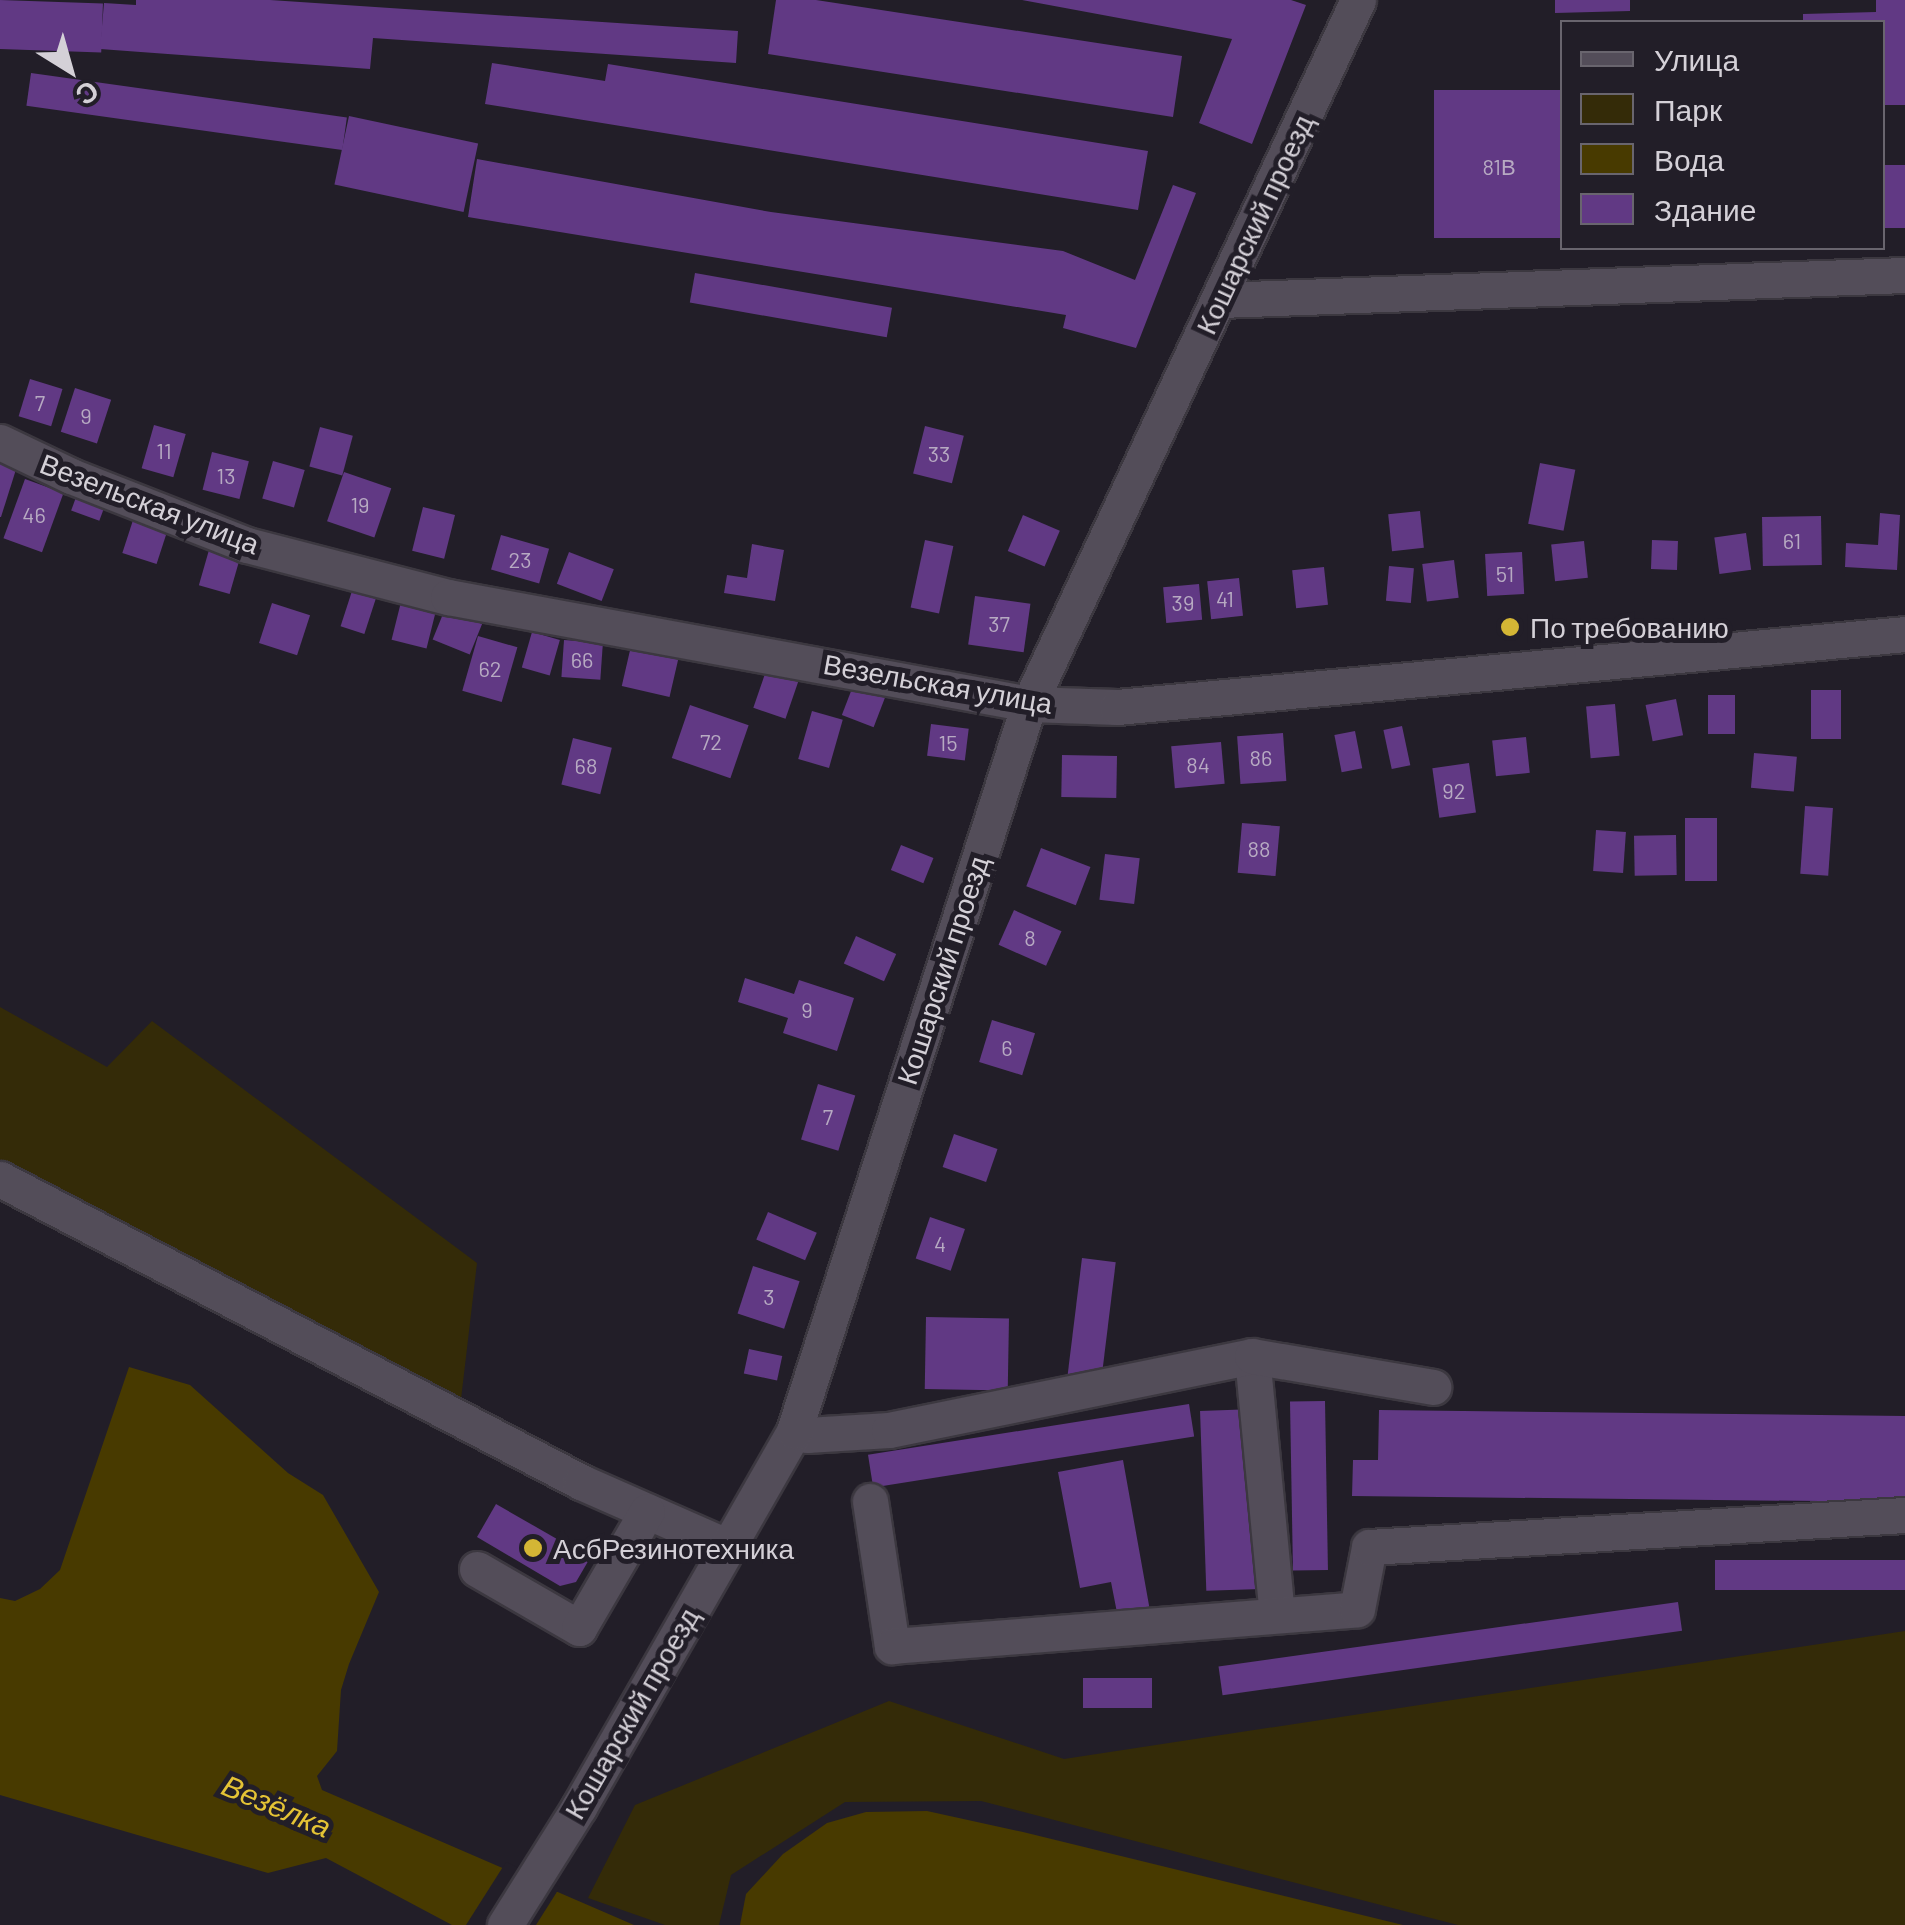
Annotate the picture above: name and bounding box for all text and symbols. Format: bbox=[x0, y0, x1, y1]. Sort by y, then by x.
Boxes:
north arrow bbox=[20, 20, 120, 120]
legend bbox=[1560, 20, 1885, 250]
text: Улица bbox=[1654, 41, 1739, 77]
text: С bbox=[70, 74, 106, 114]
text: Парк bbox=[1654, 91, 1722, 127]
street label: Кошарский проезд bbox=[1188, 109, 1320, 339]
text: Вода bbox=[1654, 141, 1724, 177]
house number: 81В bbox=[1482, 154, 1516, 180]
text: Здание bbox=[1654, 191, 1756, 227]
house number: 7 bbox=[35, 390, 45, 416]
house number: 9 bbox=[80, 403, 92, 429]
house number: 11 bbox=[156, 438, 172, 464]
house number: 33 bbox=[928, 441, 950, 467]
street label: Везельская улица bbox=[36, 446, 264, 560]
house number: 13 bbox=[216, 463, 236, 489]
house number: 19 bbox=[350, 492, 370, 518]
house number: 46 bbox=[22, 502, 46, 528]
house number: 61 bbox=[1783, 528, 1801, 554]
house number: 23 bbox=[509, 547, 531, 573]
house number: 51 bbox=[1496, 561, 1514, 587]
house number: 41 bbox=[1216, 586, 1234, 612]
house number: 39 bbox=[1172, 590, 1194, 616]
place label: По требованию bbox=[1530, 610, 1729, 644]
house number: 37 bbox=[988, 611, 1010, 637]
marker: По требованию bbox=[1499, 616, 1521, 638]
street label: Везельская улица bbox=[821, 646, 1055, 720]
house number: 66 bbox=[571, 647, 593, 673]
house number: 62 bbox=[478, 656, 502, 682]
house number: 72 bbox=[700, 729, 722, 755]
house number: 15 bbox=[938, 730, 958, 756]
house number: 86 bbox=[1250, 745, 1272, 771]
house number: 84 bbox=[1186, 752, 1210, 778]
house number: 68 bbox=[575, 753, 597, 779]
house number: 92 bbox=[1442, 778, 1466, 804]
house number: 88 bbox=[1248, 836, 1270, 862]
street label: Кошарский проезд bbox=[889, 851, 995, 1089]
house number: 8 bbox=[1024, 925, 1036, 951]
house number: 9 bbox=[801, 997, 813, 1023]
house number: 6 bbox=[1001, 1035, 1013, 1061]
house number: 7 bbox=[823, 1104, 833, 1130]
house number: 4 bbox=[934, 1231, 946, 1257]
house number: 3 bbox=[763, 1284, 775, 1310]
place label: АсбРезинотехника bbox=[553, 1531, 794, 1565]
marker: АсбРезинотехника bbox=[522, 1537, 544, 1559]
street label: Кошарский проезд bbox=[557, 1601, 705, 1825]
water label: Везёлка bbox=[217, 1766, 337, 1844]

